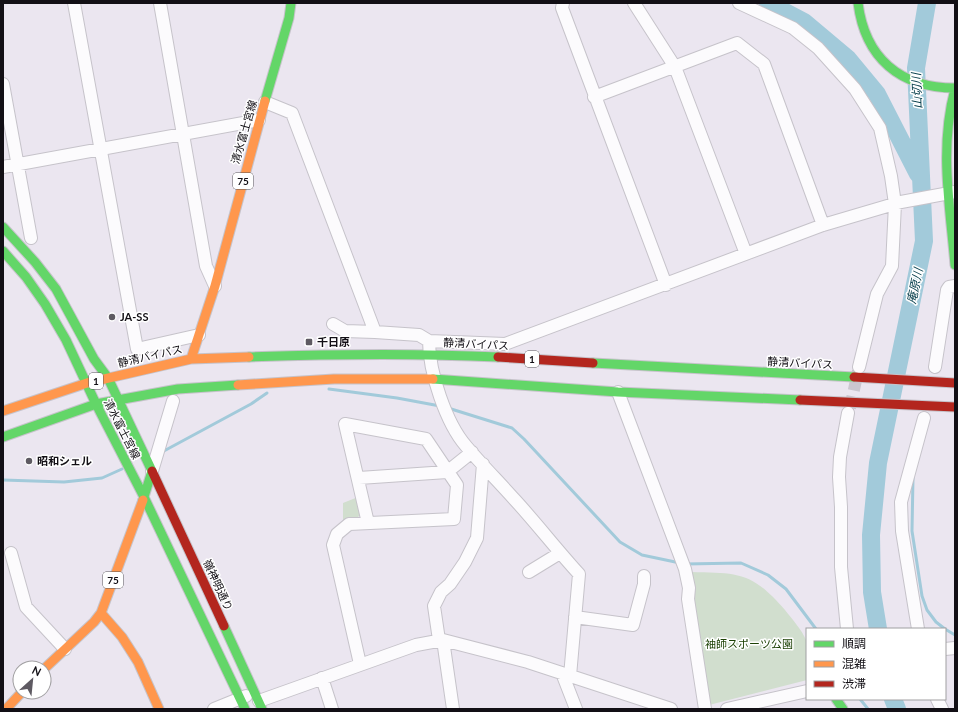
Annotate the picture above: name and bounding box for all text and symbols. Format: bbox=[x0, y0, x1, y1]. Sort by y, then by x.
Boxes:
water label: 山切川 bbox=[908, 71, 925, 109]
street label: 清水富士宮線 bbox=[228, 98, 259, 165]
road number: 75 bbox=[233, 173, 253, 189]
water label: 庵原川 bbox=[903, 265, 926, 305]
place label: JA-SS bbox=[120, 310, 148, 323]
marker: JA-SS bbox=[107, 312, 117, 322]
place label: 千日原 bbox=[317, 335, 350, 348]
street label: 静清バイパス bbox=[443, 335, 509, 352]
marker: 千日原 bbox=[304, 337, 314, 347]
street label: 静清バイパス bbox=[116, 342, 183, 369]
road number: 1 bbox=[525, 351, 539, 367]
street label: 静清バイパス bbox=[767, 354, 833, 371]
road number: 1 bbox=[89, 373, 103, 389]
street label: 清水富士宮線 bbox=[102, 396, 143, 461]
place label: 昭和シェル bbox=[37, 454, 92, 467]
marker: 昭和シェル bbox=[24, 456, 34, 466]
street label: 嶺神明通り bbox=[201, 557, 236, 612]
road number: 75 bbox=[103, 572, 123, 588]
legend bbox=[806, 628, 946, 700]
text: 順調 bbox=[842, 636, 866, 651]
park label: 袖師スポーツ公園 bbox=[705, 637, 793, 650]
text: 混雑 bbox=[842, 656, 866, 671]
north arrow bbox=[12, 660, 52, 700]
text: N bbox=[30, 663, 43, 678]
text: 渋滞 bbox=[842, 676, 866, 691]

